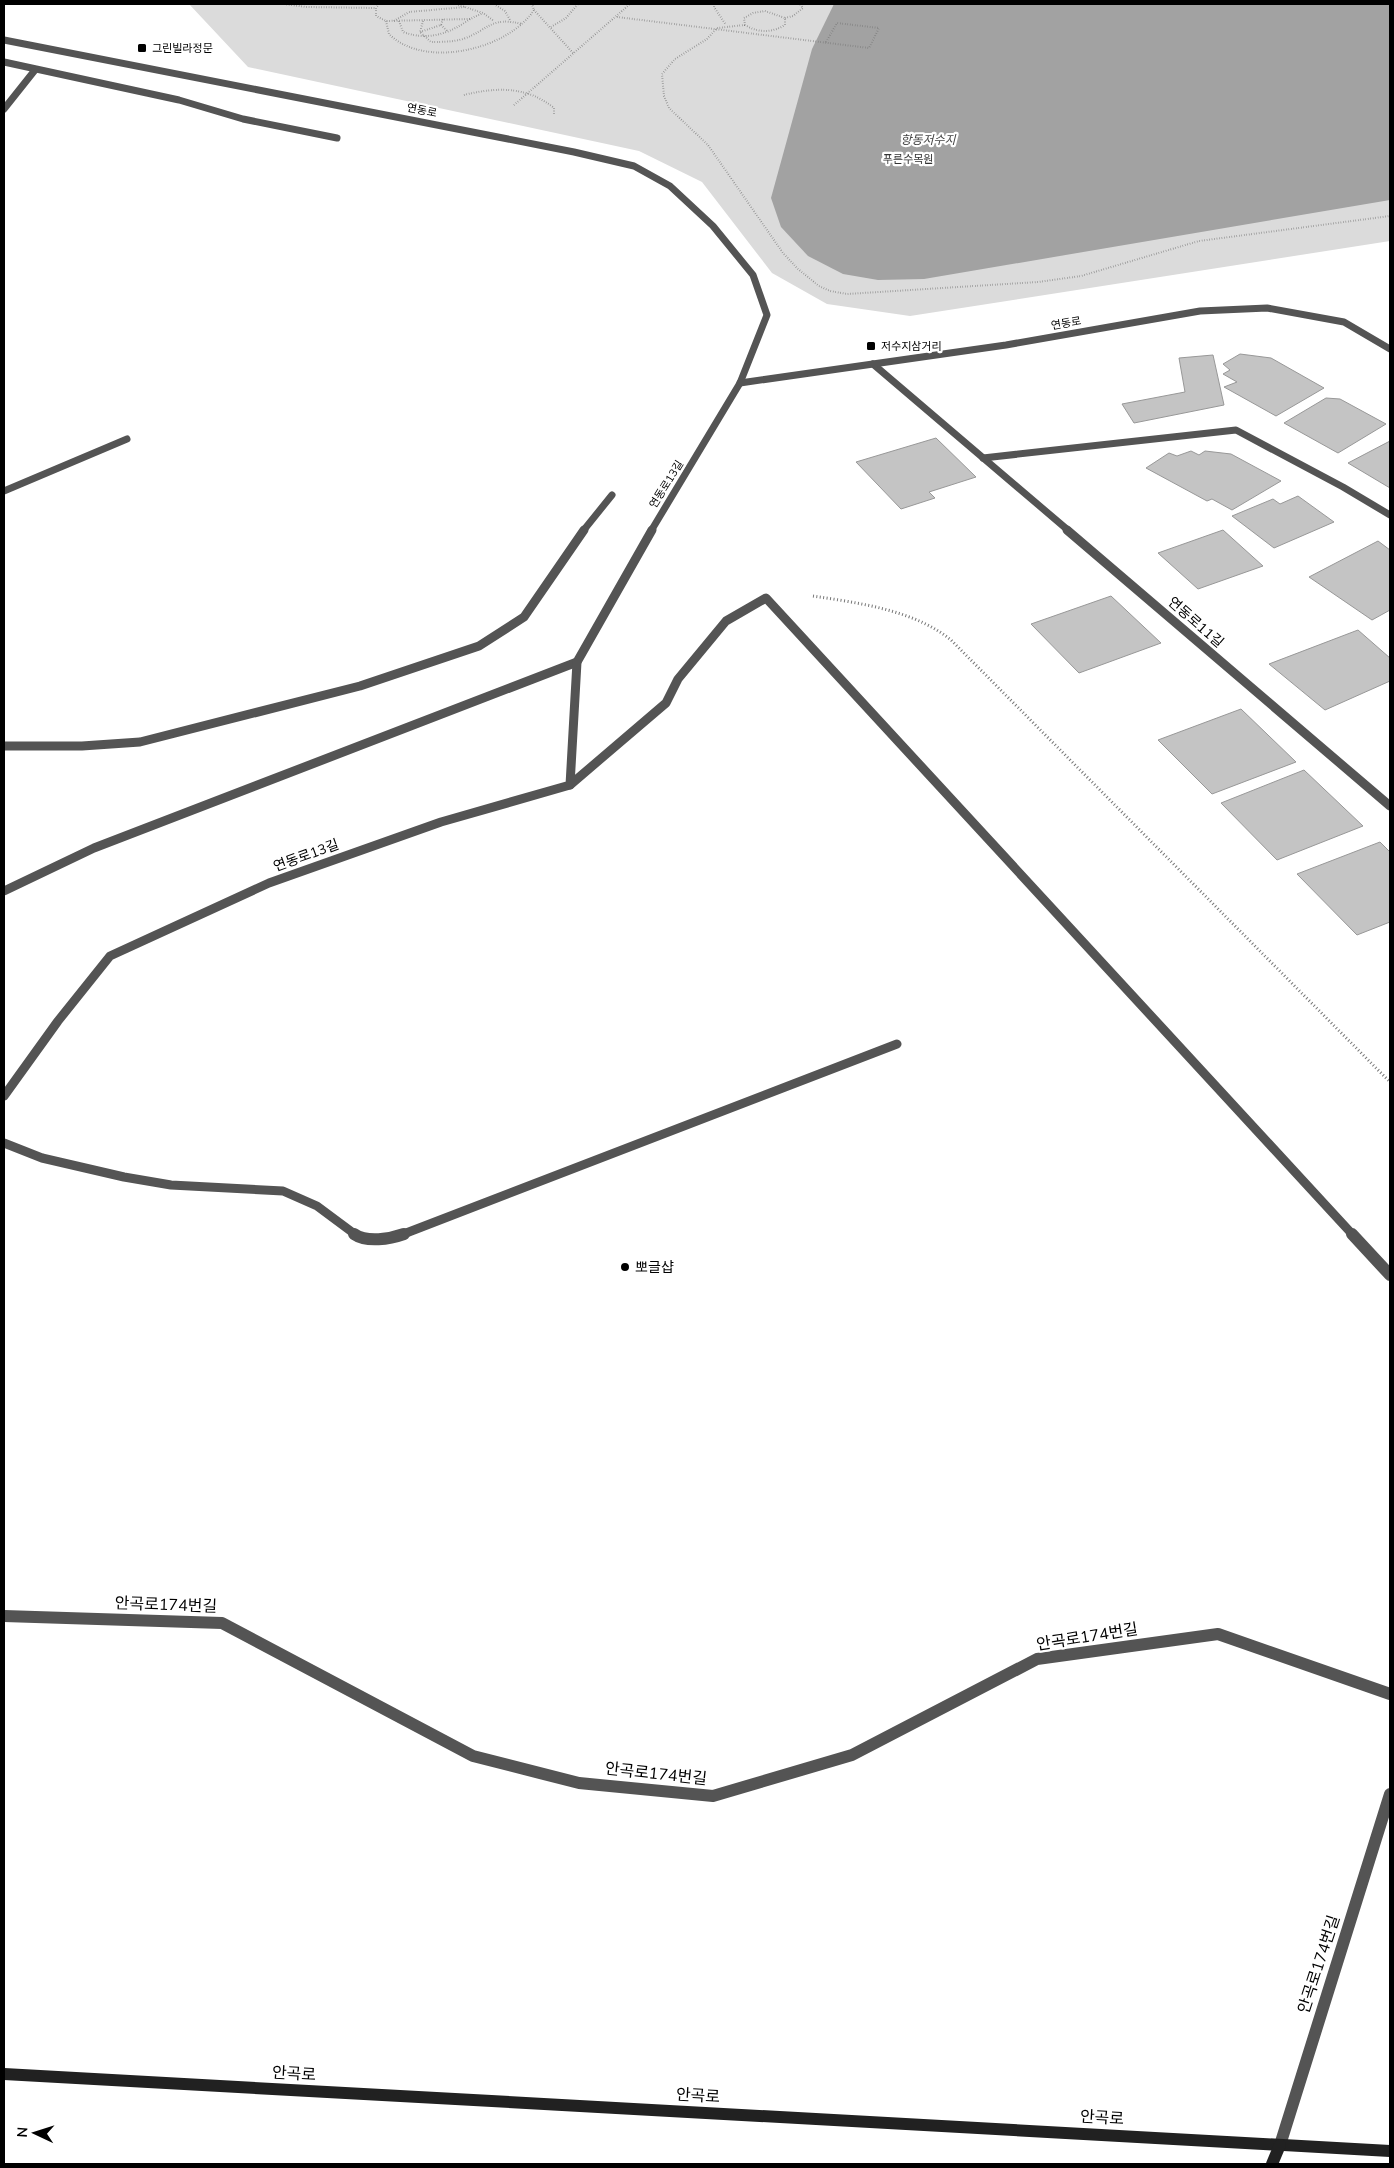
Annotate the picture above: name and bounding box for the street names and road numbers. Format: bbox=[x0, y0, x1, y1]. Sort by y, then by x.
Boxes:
street label: 연동로 bbox=[406, 100, 438, 121]
street label: 연동로 bbox=[1050, 313, 1082, 334]
street label: 연동로13길 bbox=[646, 458, 687, 511]
street label: 연동로11길 bbox=[1164, 593, 1228, 652]
street label: 연동로13길 bbox=[271, 835, 342, 876]
street label: 안곡로174번길 bbox=[114, 1592, 218, 1618]
street label: 안곡로174번길 bbox=[1035, 1618, 1139, 1656]
street label: 안곡로174번길 bbox=[604, 1758, 708, 1790]
street label: 안곡로174번길 bbox=[1293, 1912, 1345, 2016]
street label: 안곡로 bbox=[271, 2062, 317, 2086]
street label: 안곡로 bbox=[675, 2084, 721, 2108]
street label: 안곡로 bbox=[1079, 2106, 1125, 2130]

